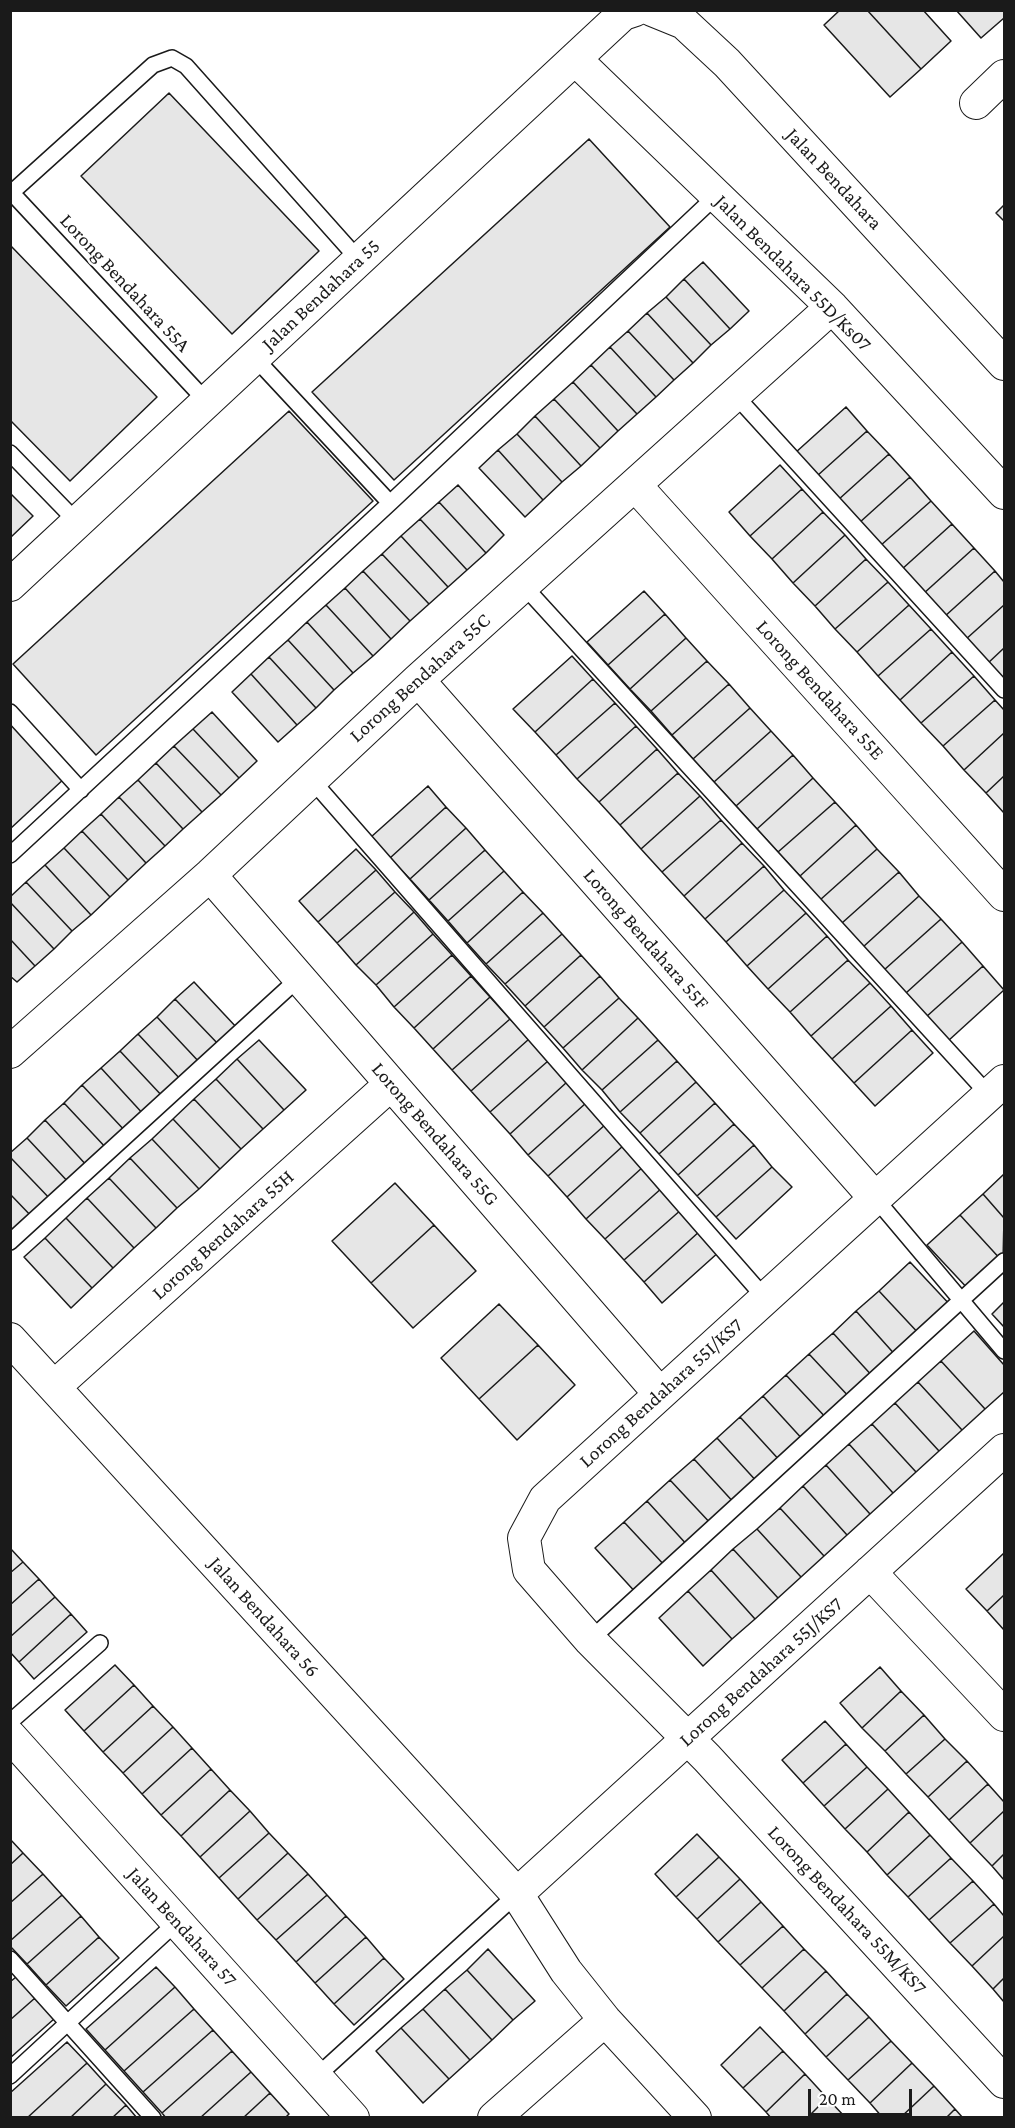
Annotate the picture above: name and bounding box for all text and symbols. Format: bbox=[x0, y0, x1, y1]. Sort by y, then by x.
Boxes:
street label: Jalan Bendahara bbox=[781, 123, 887, 235]
street label: Jalan Bendahara 55D/Ks07 bbox=[710, 190, 876, 356]
street label: Lorong Bendahara 55A bbox=[55, 209, 195, 357]
street label: Jalan Bendahara 55 bbox=[257, 234, 385, 356]
street label: Lorong Bendahara 55C bbox=[345, 608, 495, 748]
street label: Lorong Bendahara 55E bbox=[751, 615, 889, 765]
street label: Lorong Bendahara 55F bbox=[578, 864, 714, 1014]
street label: Lorong Bendahara 55G bbox=[366, 1057, 504, 1211]
street label: Lorong Bendahara 55H bbox=[147, 1165, 299, 1305]
street label: Lorong Bendahara 55I/KS7 bbox=[574, 1313, 748, 1473]
street label: Jalan Bendahara 56 bbox=[204, 1552, 324, 1682]
street label: Lorong Bendahara 55J/KS7 bbox=[674, 1592, 848, 1752]
street label: Lorong Bendahara 55M/KS7 bbox=[762, 1821, 932, 1999]
street label: Jalan Bendahara 57 bbox=[122, 1862, 242, 1992]
scale bar bbox=[811, 2077, 914, 2115]
text: 20 m bbox=[819, 2089, 856, 2109]

